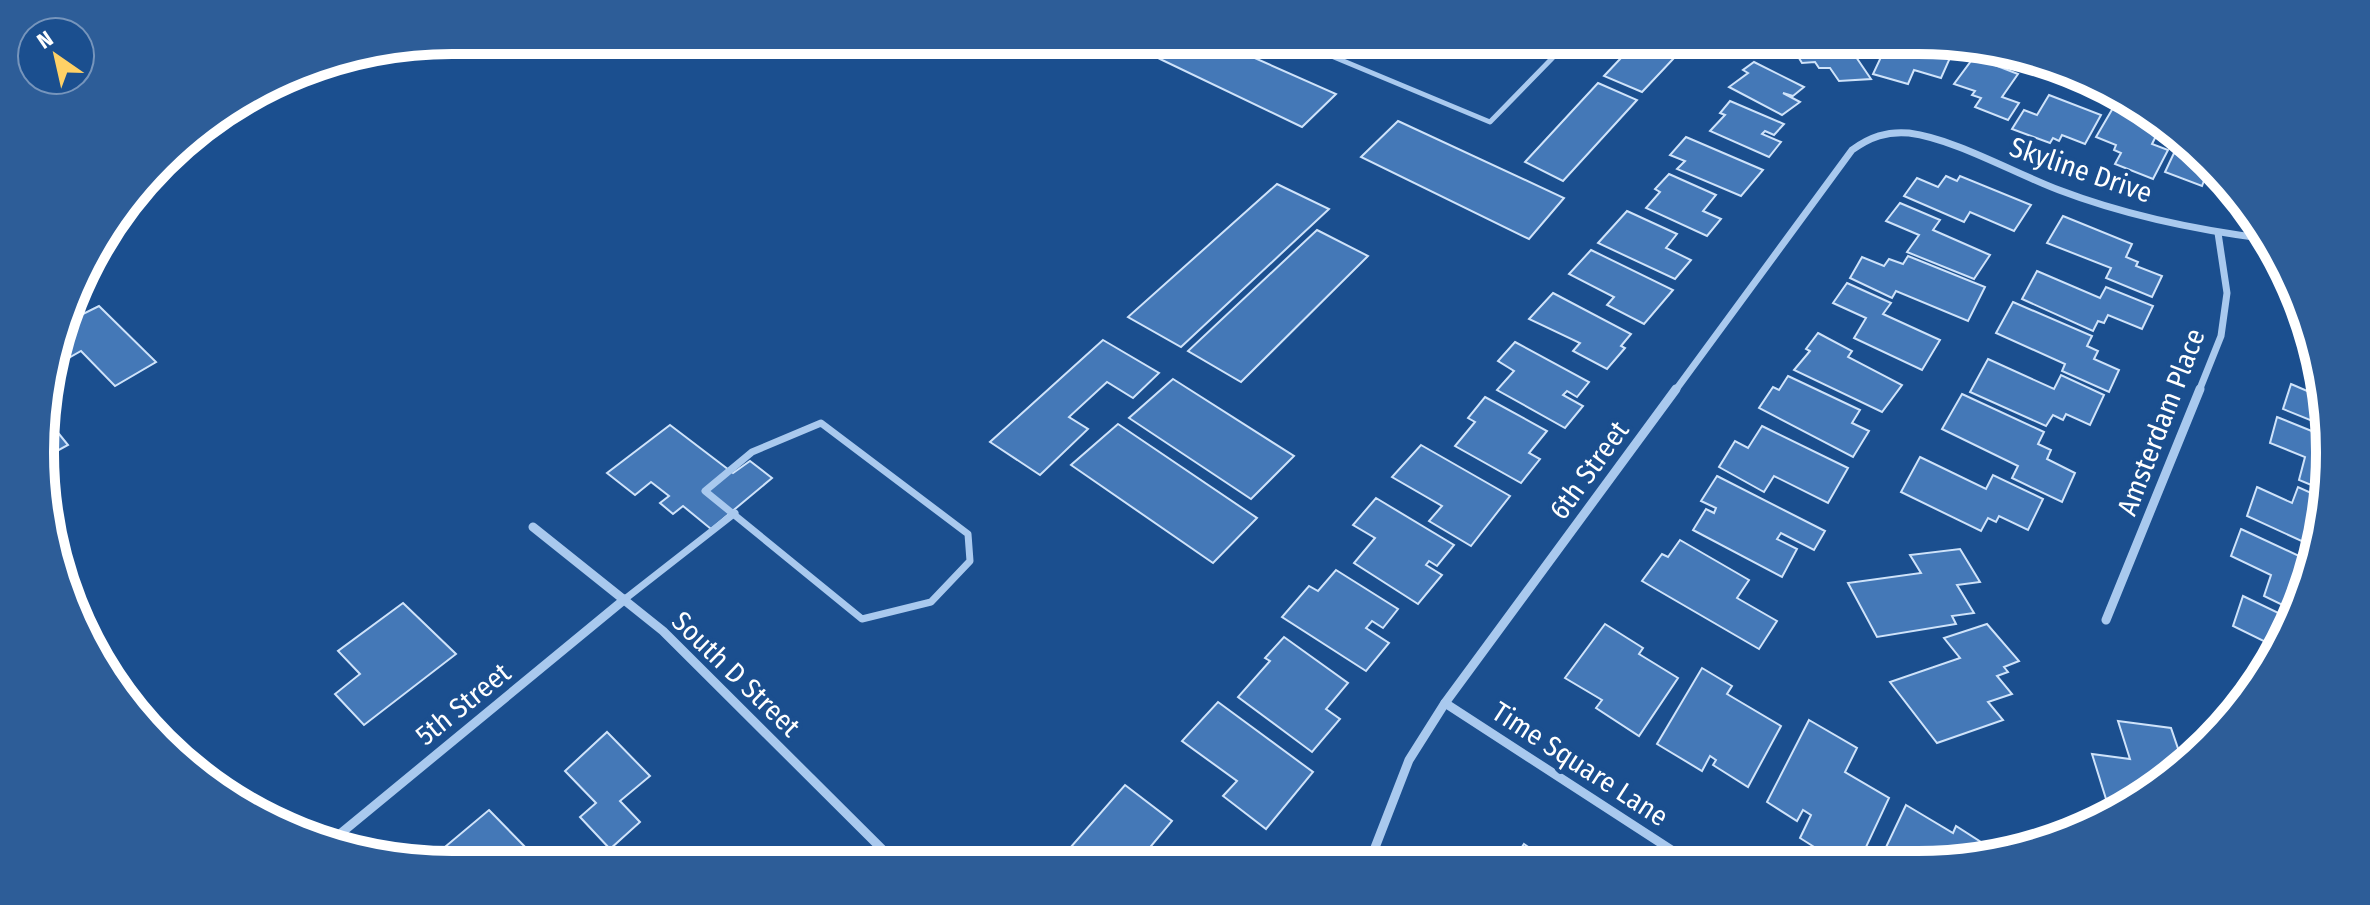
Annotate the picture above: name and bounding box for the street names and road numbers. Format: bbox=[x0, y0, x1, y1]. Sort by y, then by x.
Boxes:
street label: Skyline Drive bbox=[2006, 130, 2156, 210]
street label: Amsterdam Place bbox=[2110, 324, 2212, 520]
street label: 6th Street bbox=[1542, 414, 1636, 526]
street label: South D Street bbox=[665, 605, 808, 744]
street label: 5th Street bbox=[409, 655, 518, 752]
street label: Time Square Lane bbox=[1486, 695, 1674, 833]

